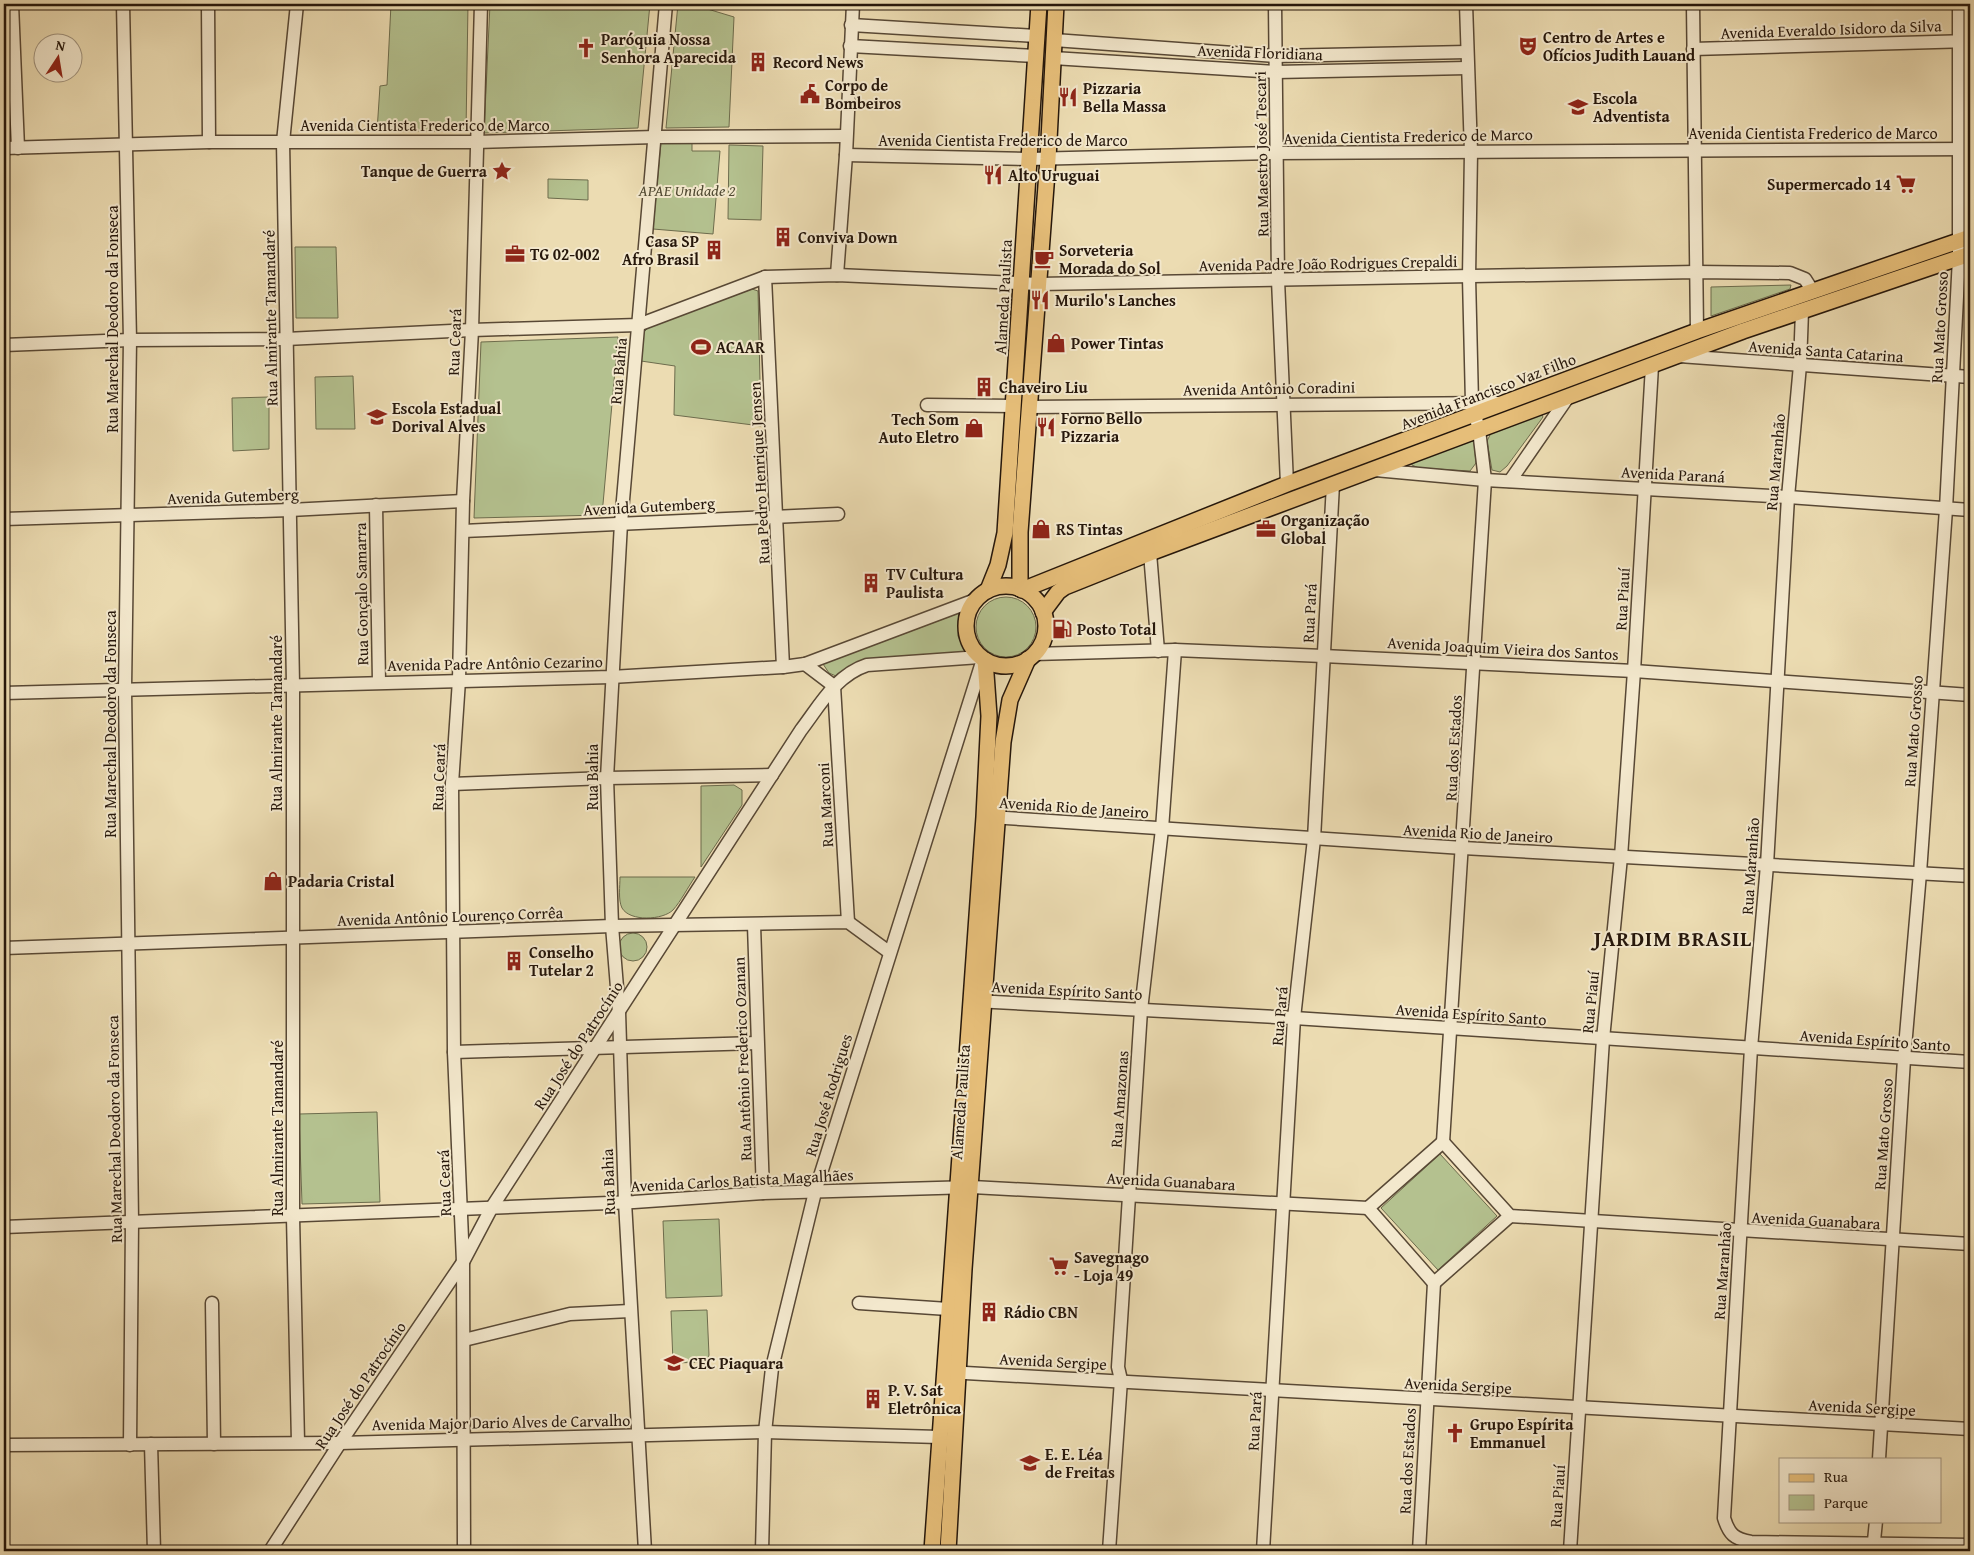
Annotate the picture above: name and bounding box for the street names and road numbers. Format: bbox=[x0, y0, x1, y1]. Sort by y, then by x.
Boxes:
street label: Avenida Everaldo Isidoro da Silva bbox=[1720, 13, 1942, 45]
street label: Avenida Floridiana bbox=[1197, 38, 1324, 66]
street label: Rua Maestro José Tescari bbox=[1248, 70, 1274, 237]
street label: Avenida Cientista Frederico de Marco bbox=[300, 113, 550, 137]
street label: Avenida Cientista Frederico de Marco bbox=[1688, 121, 1938, 145]
street label: Avenida Cientista Frederico de Marco bbox=[1283, 122, 1533, 150]
street label: Avenida Cientista Frederico de Marco bbox=[878, 128, 1128, 152]
street label: Rua Marechal Deodoro da Fonseca bbox=[100, 205, 124, 433]
street label: Rua Almirante Tamandaré bbox=[256, 230, 284, 406]
street label: Alameda Paulista bbox=[988, 238, 1018, 355]
street label: Avenida Padre João Rodrigues Crepaldi bbox=[1198, 249, 1458, 277]
street label: Rua Mato Grosso bbox=[1924, 271, 1954, 383]
street label: Rua Ceará bbox=[441, 308, 467, 376]
street label: Avenida Santa Catarina bbox=[1748, 334, 1905, 368]
street label: Rua Bahia bbox=[603, 336, 633, 405]
street label: Avenida Francisco Vaz Filho bbox=[1397, 346, 1579, 436]
street label: Avenida Antônio Coradini bbox=[1183, 374, 1356, 402]
street label: Rua Pedro Henrique Jensen bbox=[742, 381, 776, 565]
street label: Rua Maranhão bbox=[1759, 412, 1791, 512]
street label: Avenida Paraná bbox=[1621, 459, 1726, 489]
street label: Avenida Gutemberg bbox=[167, 482, 299, 510]
street label: Avenida Gutemberg bbox=[583, 491, 715, 521]
street label: Rua Gonçalo Samarra bbox=[348, 522, 374, 666]
street label: Rua Piauí bbox=[1608, 567, 1636, 631]
street label: Rua Pará bbox=[1295, 582, 1323, 643]
street label: Rua Marechal Deodoro da Fonseca bbox=[98, 610, 122, 838]
street label: Avenida Joaquim Vieira dos Santos bbox=[1387, 630, 1619, 666]
street label: Rua Almirante Tamandaré bbox=[264, 635, 288, 811]
street label: Avenida Padre Antônio Cezarino bbox=[387, 649, 603, 677]
street label: Rua Mato Grosso bbox=[1897, 674, 1929, 788]
street label: Rua dos Estados bbox=[1438, 694, 1468, 802]
street label: Rua Ceará bbox=[425, 743, 451, 811]
street label: Rua Bahia bbox=[580, 743, 604, 810]
street label: Rua Marconi bbox=[811, 762, 839, 848]
street label: Avenida Rio de Janeiro bbox=[998, 790, 1150, 824]
street label: Avenida Rio de Janeiro bbox=[1402, 817, 1554, 849]
street label: Rua Maranhão bbox=[1735, 817, 1765, 915]
street label: Avenida Antônio Lourenço Corrêa bbox=[337, 900, 564, 932]
street label: Rua Antônio Frederico Ozanan bbox=[726, 957, 758, 1161]
street label: Rua Piauí bbox=[1575, 969, 1605, 1034]
street label: Avenida Espírito Santo bbox=[991, 974, 1143, 1006]
street label: Rua José do Patrocínio bbox=[527, 976, 629, 1114]
street label: Rua Pará bbox=[1264, 985, 1294, 1047]
street label: Avenida Espírito Santo bbox=[1395, 997, 1547, 1031]
street label: Rua Marechal Deodoro da Fonseca bbox=[100, 1015, 128, 1243]
street label: Avenida Espírito Santo bbox=[1799, 1023, 1951, 1057]
street label: Rua José Rodrigues bbox=[798, 1031, 858, 1159]
street label: Rua Almirante Tamandaré bbox=[265, 1040, 289, 1216]
street label: Alameda Paulista bbox=[944, 1043, 976, 1160]
street label: Rua Amazonas bbox=[1104, 1050, 1134, 1148]
street label: Rua Mato Grosso bbox=[1867, 1077, 1899, 1191]
street label: Rua Bahia bbox=[595, 1148, 621, 1216]
street label: Rua Ceará bbox=[431, 1149, 457, 1217]
street label: Avenida Carlos Batista Magalhães bbox=[630, 1162, 854, 1198]
street label: Avenida Guanabara bbox=[1106, 1166, 1237, 1196]
street label: Avenida Guanabara bbox=[1751, 1205, 1882, 1235]
street label: Rua Maranhão bbox=[1707, 1222, 1737, 1320]
street label: Rua José do Patrocínio bbox=[308, 1316, 412, 1454]
street label: Avenida Sergipe bbox=[999, 1346, 1107, 1376]
street label: Avenida Sergipe bbox=[1404, 1370, 1512, 1400]
street label: Rua Pará bbox=[1240, 1390, 1268, 1451]
street label: Avenida Sergipe bbox=[1808, 1392, 1916, 1422]
street label: Rua dos Estados bbox=[1392, 1407, 1422, 1515]
street label: Avenida Major Dario Alves de Carvalho bbox=[371, 1408, 631, 1436]
street label: Rua Piauí bbox=[1543, 1463, 1571, 1528]

